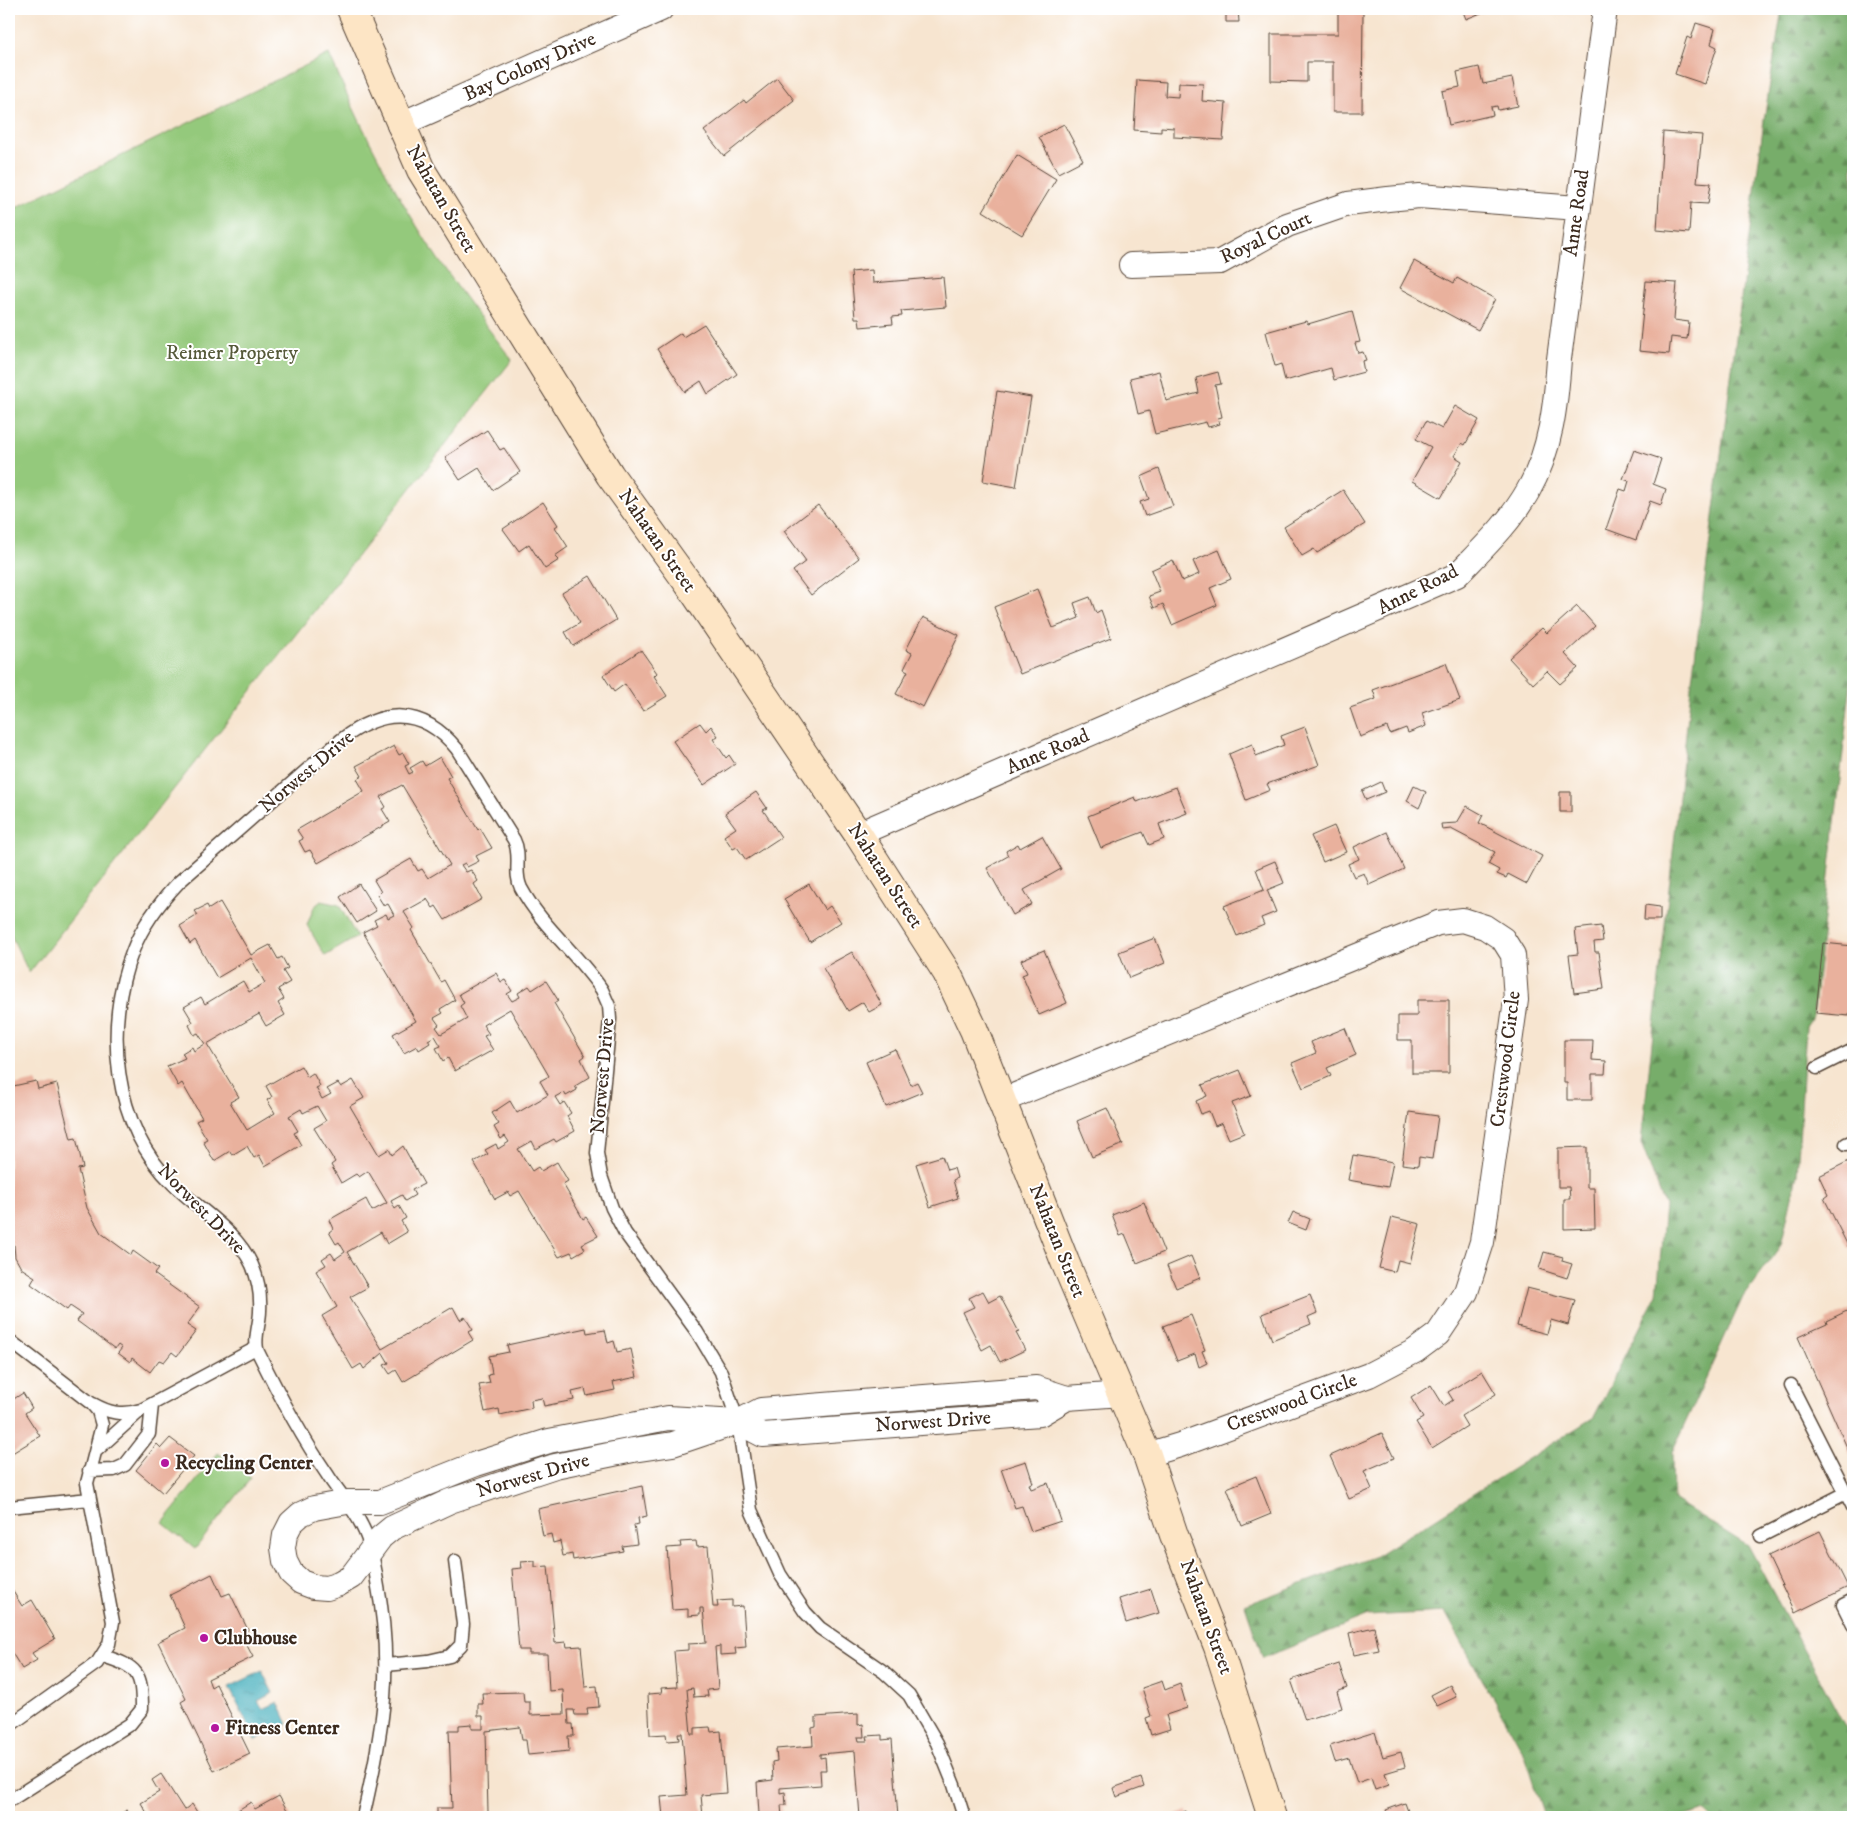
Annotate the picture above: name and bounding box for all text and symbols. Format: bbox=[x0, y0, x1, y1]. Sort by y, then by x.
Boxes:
street label: Bay Colony Drive bbox=[460, 27, 600, 107]
street label: Nahatan Street bbox=[400, 141, 482, 257]
street label: Anne Road bbox=[1559, 168, 1595, 258]
street label: Royal Court bbox=[1216, 206, 1316, 270]
park label: Reimer Property bbox=[166, 341, 299, 366]
street label: Nahatan Street bbox=[612, 485, 702, 597]
street label: Anne Road bbox=[1373, 559, 1463, 621]
street label: Anne Road bbox=[1003, 723, 1093, 781]
street label: Norwest Drive bbox=[254, 725, 360, 819]
street label: Nahatan Street bbox=[842, 819, 928, 933]
street label: Crestwood Circle bbox=[1485, 989, 1527, 1129]
street label: Norwest Drive bbox=[585, 1017, 621, 1135]
street label: Norwest Drive bbox=[152, 1159, 250, 1259]
street label: Nahatan Street bbox=[1023, 1181, 1091, 1301]
street label: Crestwood Circle bbox=[1223, 1368, 1361, 1438]
street label: Norwest Drive bbox=[874, 1405, 992, 1439]
street label: Norwest Drive bbox=[474, 1448, 592, 1504]
place label: Recycling Center bbox=[175, 1451, 313, 1476]
marker: Recycling Center bbox=[159, 1457, 171, 1469]
street label: Nahatan Street bbox=[1174, 1556, 1238, 1678]
place label: Clubhouse bbox=[214, 1626, 298, 1651]
marker: Clubhouse bbox=[198, 1632, 210, 1644]
place label: Fitness Center bbox=[225, 1716, 340, 1741]
marker: Fitness Center bbox=[209, 1722, 221, 1734]

